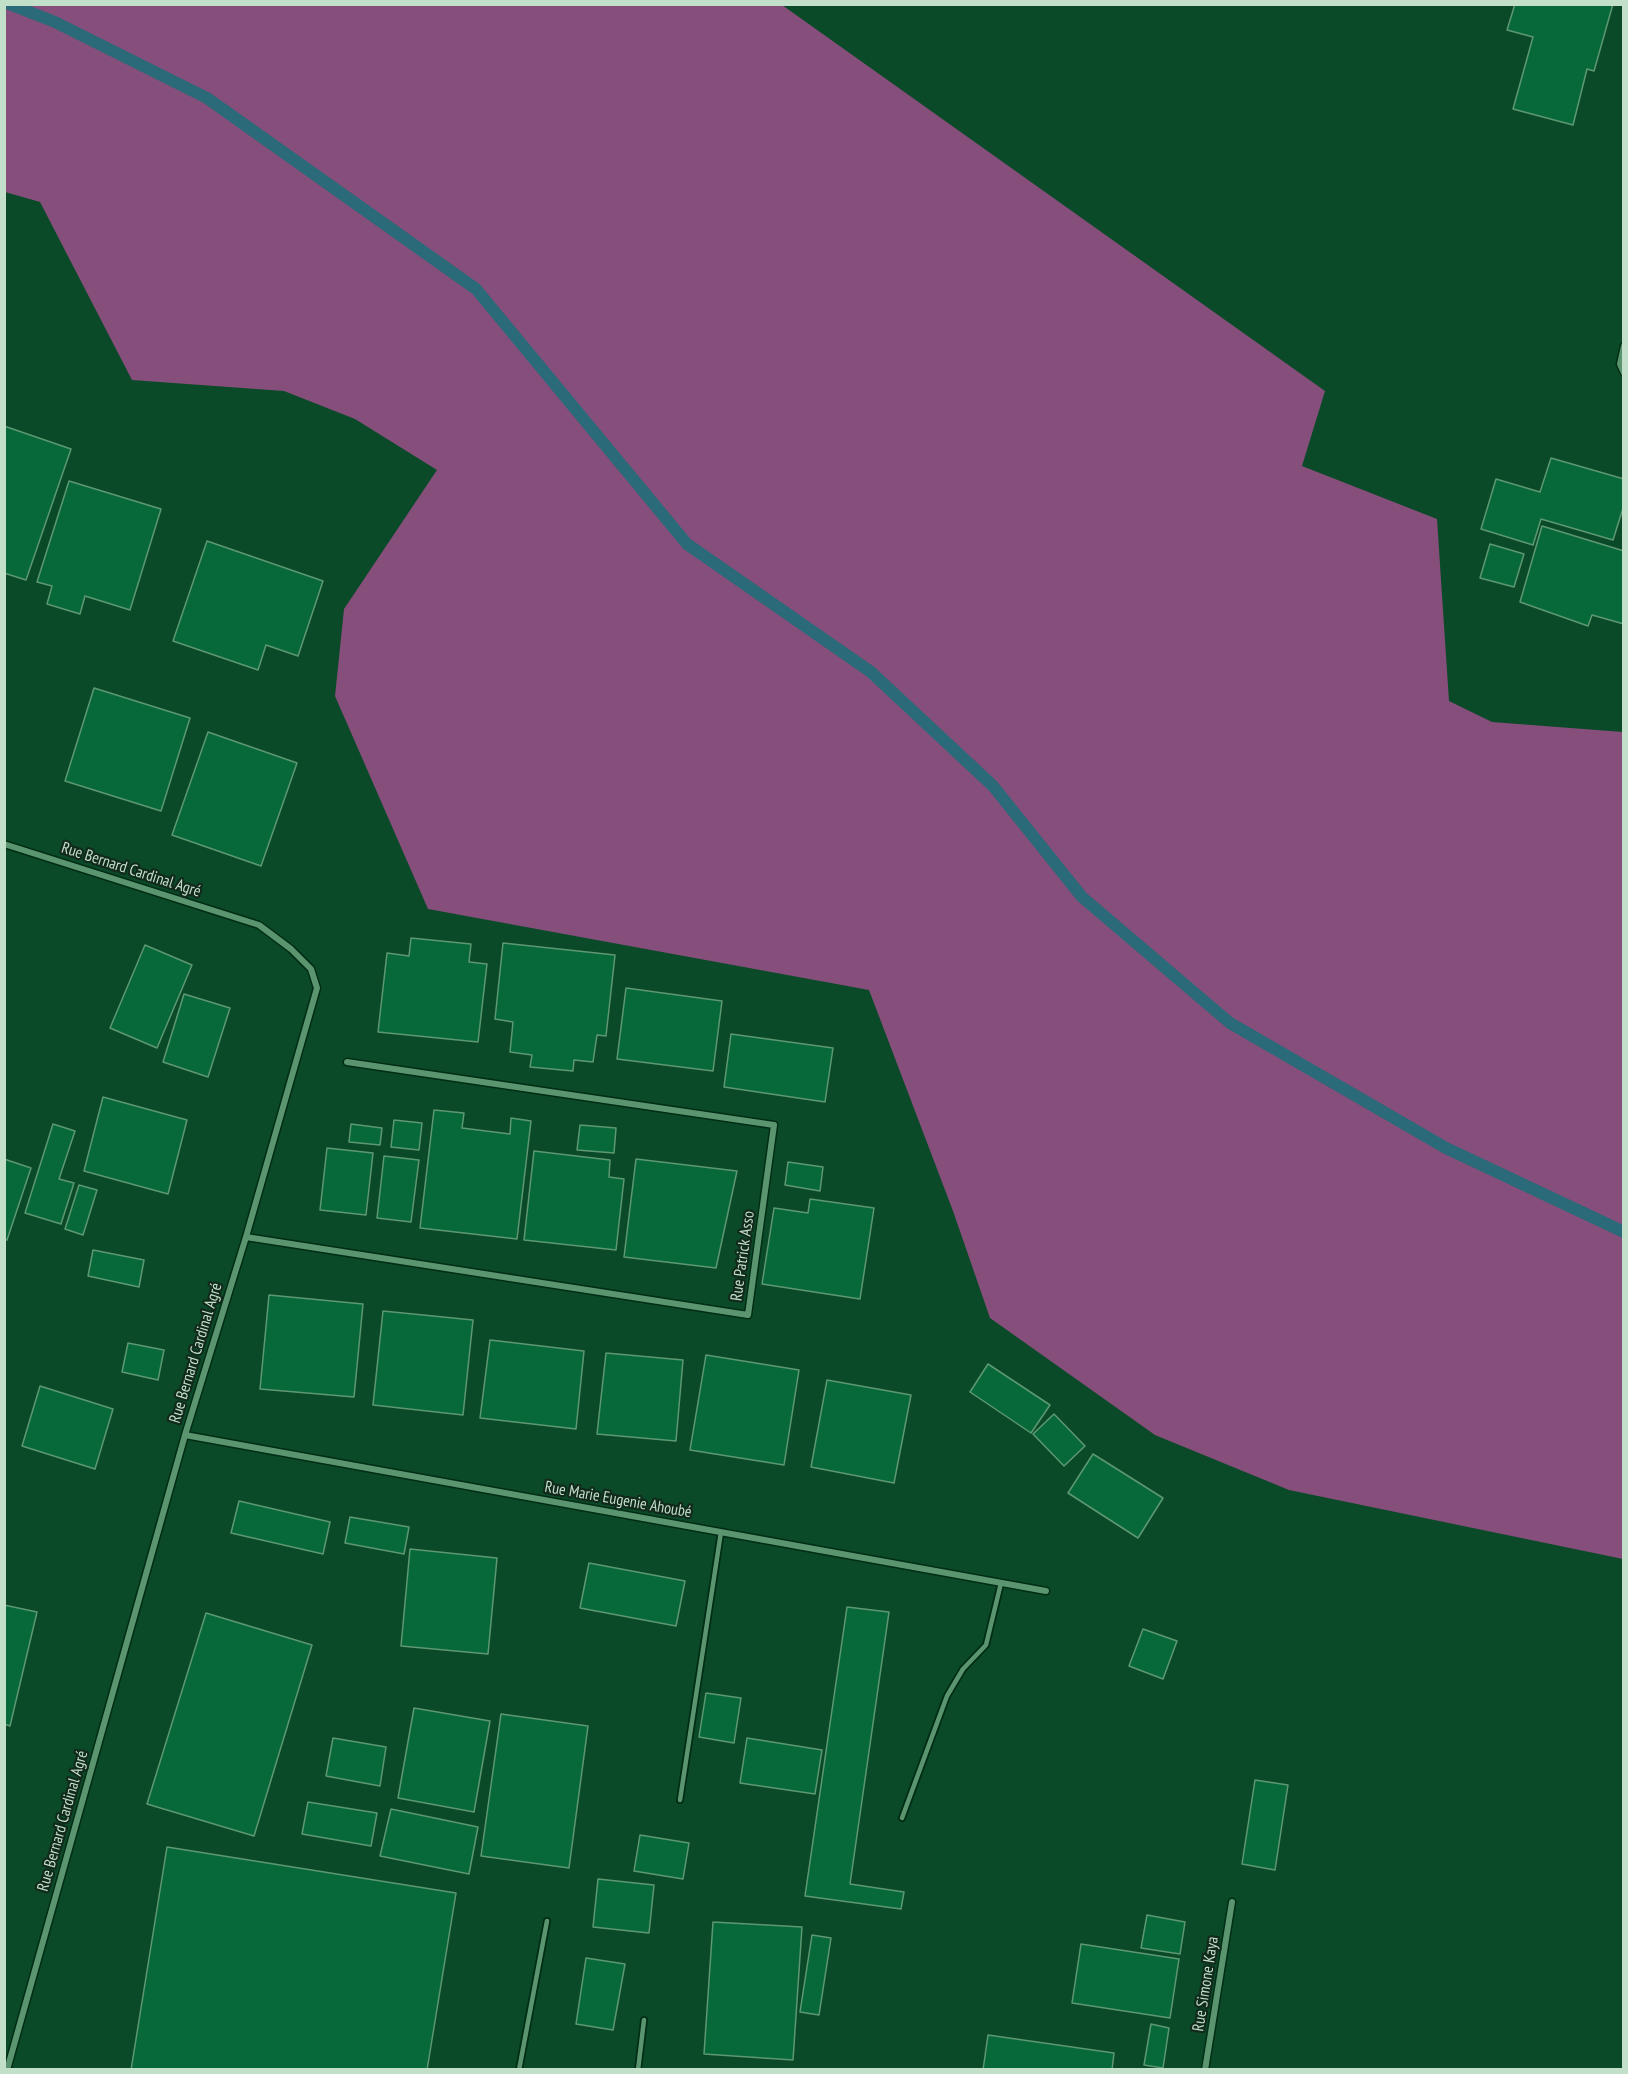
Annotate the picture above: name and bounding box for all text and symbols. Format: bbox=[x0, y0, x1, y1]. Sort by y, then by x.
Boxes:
street label: Rue Bernard Cardinal Agré bbox=[59, 838, 203, 902]
street label: Rue Patrick Asso bbox=[727, 1210, 759, 1302]
street label: Rue Bernard Cardinal Agré bbox=[166, 1281, 226, 1425]
street label: Rue Marie Eugenie Ahoubé bbox=[543, 1478, 693, 1522]
street label: Rue Bernard Cardinal Agré bbox=[34, 1748, 92, 1894]
street label: Rue Simone Kaya bbox=[1189, 1935, 1223, 2033]

